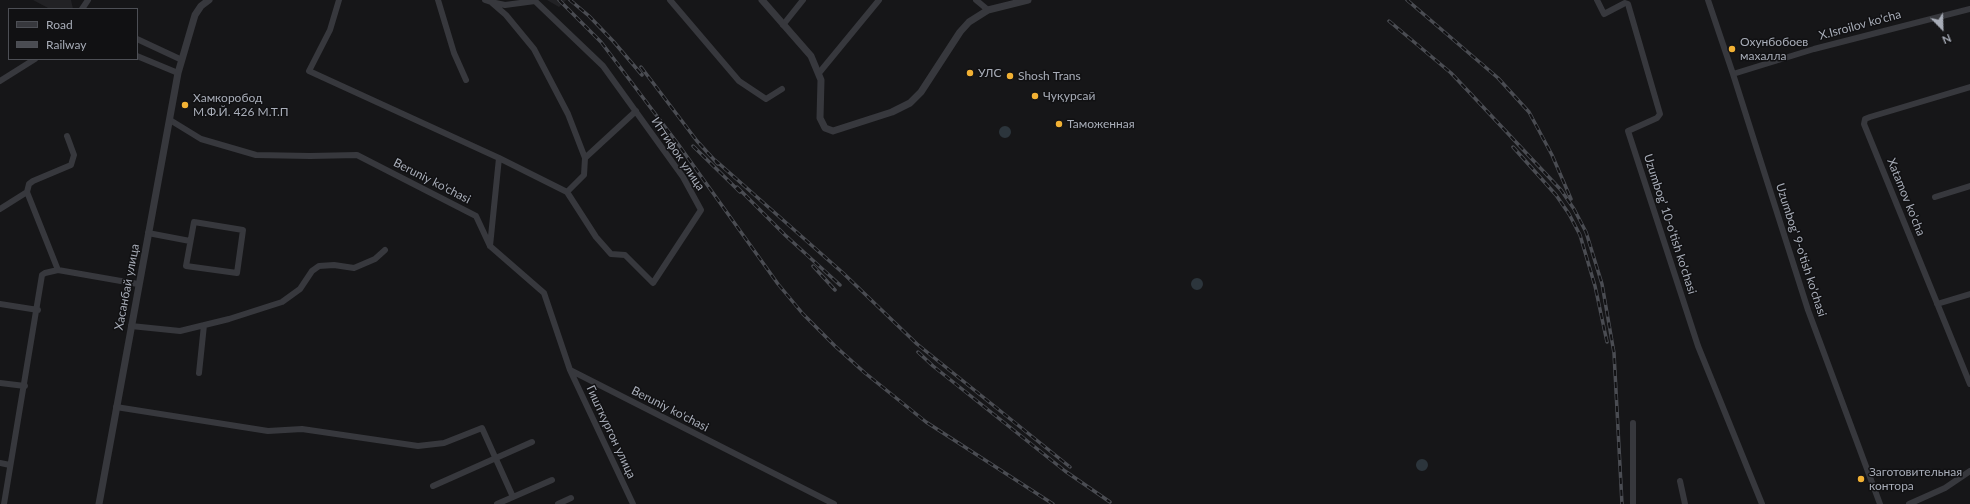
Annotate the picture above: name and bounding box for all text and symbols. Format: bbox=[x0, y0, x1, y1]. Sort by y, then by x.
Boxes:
street label: X.Isroilov ko'cha bbox=[1817, 7, 1903, 43]
legend bbox=[8, 8, 138, 60]
north arrow bbox=[1922, 8, 1962, 48]
text: Road bbox=[46, 17, 73, 32]
text: N bbox=[1940, 32, 1953, 47]
place label: Охунбобоев махалла bbox=[1740, 35, 1808, 63]
text: Railway bbox=[46, 37, 86, 52]
marker: Охунбобоев махалла bbox=[1727, 44, 1737, 54]
place label: УЛС bbox=[978, 66, 1001, 80]
marker: УЛС bbox=[965, 68, 975, 78]
place label: Shosh Trans bbox=[1018, 69, 1081, 83]
marker: Shosh Trans bbox=[1005, 71, 1015, 81]
place label: Чуқурсай bbox=[1043, 89, 1095, 103]
place label: Хамкоробод М.Ф.Й. 426 М.Т.П bbox=[193, 91, 289, 119]
marker: Чуқурсай bbox=[1030, 91, 1040, 101]
marker: Хамкоробод М.Ф.Й. 426 М.Т.П bbox=[180, 100, 190, 110]
street label: Иттифок улица bbox=[648, 115, 708, 193]
place label: Таможенная bbox=[1067, 117, 1135, 131]
marker: Таможенная bbox=[1054, 119, 1064, 129]
street label: Uzumbog' 10-o'tish ko'chasi bbox=[1641, 152, 1699, 296]
street label: Beruniy ko'chasi bbox=[391, 155, 473, 207]
street label: Xatamov ko'cha bbox=[1884, 156, 1928, 238]
street label: Uzumbog' 9-o'tish ko'chasi bbox=[1773, 181, 1829, 319]
street label: Хасанбай улица bbox=[112, 243, 142, 331]
street label: Гишткургон улица bbox=[583, 383, 639, 481]
street label: Beruniy ko'chasi bbox=[629, 383, 711, 435]
place label: Заготовительная контора bbox=[1869, 465, 1962, 493]
marker: Заготовительная контора bbox=[1856, 474, 1866, 484]

